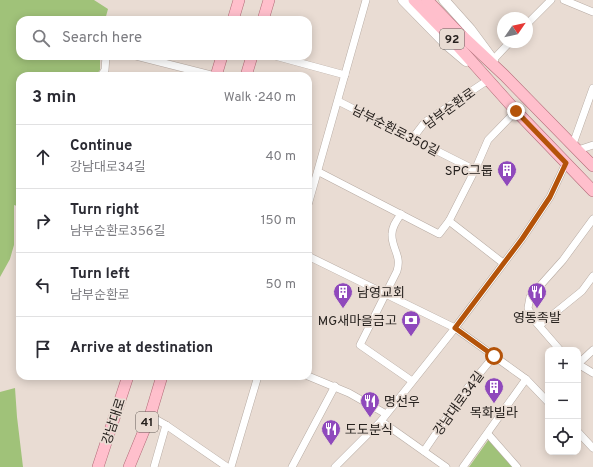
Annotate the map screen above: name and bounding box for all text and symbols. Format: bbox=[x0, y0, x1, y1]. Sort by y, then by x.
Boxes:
north arrow bbox=[497, 12, 533, 48]
search box bbox=[16, 16, 312, 60]
icon: search bbox=[30, 27, 52, 49]
text: Search here bbox=[62, 29, 142, 48]
road number: 92 bbox=[440, 29, 464, 49]
street label: 남부순환로 bbox=[421, 85, 479, 134]
text: 3 min bbox=[32, 87, 76, 109]
text: Walk · 240 m bbox=[224, 90, 296, 106]
street label: 남부순환로350길 bbox=[349, 102, 442, 161]
route end bbox=[507, 102, 525, 120]
text: Continue bbox=[70, 137, 132, 156]
icon: ahead bbox=[32, 146, 54, 168]
text: 40 m bbox=[266, 149, 296, 165]
building icon: SPC그룹 bbox=[496, 159, 518, 187]
text: 강남대로34길 bbox=[70, 160, 146, 176]
place label: SPC그룹 bbox=[445, 164, 493, 180]
text: Turn right bbox=[70, 201, 139, 220]
icon: right bbox=[32, 210, 54, 232]
text: 150 m bbox=[261, 213, 296, 229]
text: 남부순환로356길 bbox=[70, 224, 165, 240]
text: Turn left bbox=[70, 265, 130, 284]
icon: left bbox=[32, 274, 54, 296]
text: 50 m bbox=[266, 277, 296, 293]
building icon: 남영교회 bbox=[332, 281, 354, 309]
restaurant icon: 영동족발 bbox=[526, 281, 548, 309]
place label: 남영교회 bbox=[357, 286, 405, 302]
text: 남부순환로 bbox=[70, 288, 130, 304]
bank icon: MG새마을금고 bbox=[400, 309, 422, 337]
place label: 영동족발 bbox=[513, 311, 561, 327]
place label: MG새마을금고 bbox=[318, 314, 397, 330]
icon: arrive bbox=[32, 338, 54, 360]
text: Arrive at destination bbox=[70, 339, 213, 358]
route start bbox=[485, 347, 503, 365]
map controls bbox=[545, 347, 581, 455]
button: + bbox=[545, 347, 581, 383]
street label: 강남대로34길 bbox=[431, 369, 488, 440]
building icon: 목화빌라 bbox=[483, 376, 505, 404]
button: − bbox=[545, 383, 581, 419]
restaurant icon: 명선우 bbox=[359, 390, 381, 418]
place label: 명선우 bbox=[384, 395, 420, 411]
street label: 강남대로 bbox=[100, 396, 130, 447]
place label: 목화빌라 bbox=[470, 406, 518, 422]
road number: 41 bbox=[136, 412, 158, 432]
restaurant icon: 도도분식 bbox=[320, 418, 342, 446]
button: locate bbox=[545, 419, 581, 455]
place label: 도도분식 bbox=[345, 423, 393, 439]

